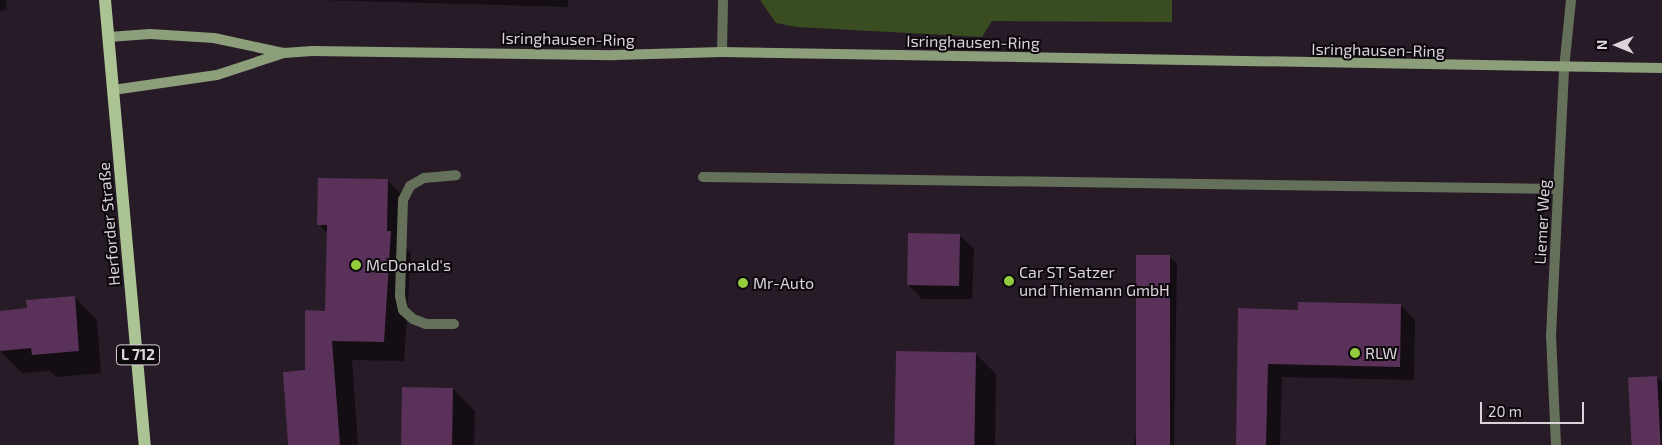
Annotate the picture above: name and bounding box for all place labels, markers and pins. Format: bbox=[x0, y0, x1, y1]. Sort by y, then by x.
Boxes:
place label: McDonald's bbox=[366, 255, 451, 275]
marker: McDonald's bbox=[350, 259, 362, 271]
place label: Car ST Satzer und Thiemann GmbH bbox=[1019, 262, 1170, 300]
place label: Mr-Auto bbox=[753, 273, 814, 293]
marker: Car ST Satzer und Thiemann GmbH bbox=[1003, 275, 1015, 287]
marker: Mr-Auto bbox=[737, 277, 749, 289]
place label: RLW bbox=[1365, 343, 1398, 363]
marker: RLW bbox=[1349, 347, 1361, 359]

